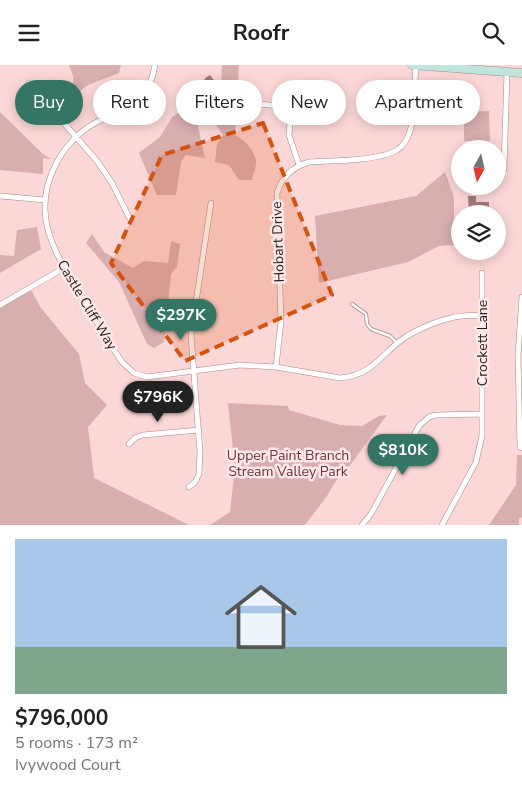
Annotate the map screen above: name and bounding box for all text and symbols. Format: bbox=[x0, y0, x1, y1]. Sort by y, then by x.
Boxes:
text: Roofr bbox=[233, 18, 289, 48]
icon: menu bbox=[15, 19, 43, 47]
icon: search bbox=[479, 19, 507, 47]
chip: Buy bbox=[15, 80, 83, 125]
chip: Rent bbox=[93, 80, 166, 125]
chip: Filters bbox=[176, 80, 262, 125]
chip: New bbox=[272, 80, 346, 125]
chip: Apartment bbox=[356, 80, 480, 125]
north arrow bbox=[451, 140, 506, 195]
map controls bbox=[451, 140, 506, 260]
street label: Hobart Drive bbox=[267, 201, 289, 283]
button: layers bbox=[451, 205, 506, 260]
street label: Castle Cliff Way bbox=[53, 256, 122, 354]
pin: $297K bbox=[146, 299, 216, 341]
street label: Crockett Lane bbox=[473, 300, 492, 386]
text: $297K bbox=[156, 304, 206, 326]
pin: $796K bbox=[123, 381, 193, 423]
text: $796K bbox=[133, 386, 183, 408]
pin: $810K bbox=[368, 433, 438, 476]
text: $810K bbox=[378, 439, 428, 461]
park label: Upper Paint Branch Stream Valley Park bbox=[227, 446, 349, 481]
icon: home bbox=[216, 572, 306, 662]
text: $796,000 bbox=[15, 704, 108, 732]
text: 5 rooms · 173 m² bbox=[15, 732, 138, 754]
text: Ivywood Court bbox=[15, 754, 121, 776]

